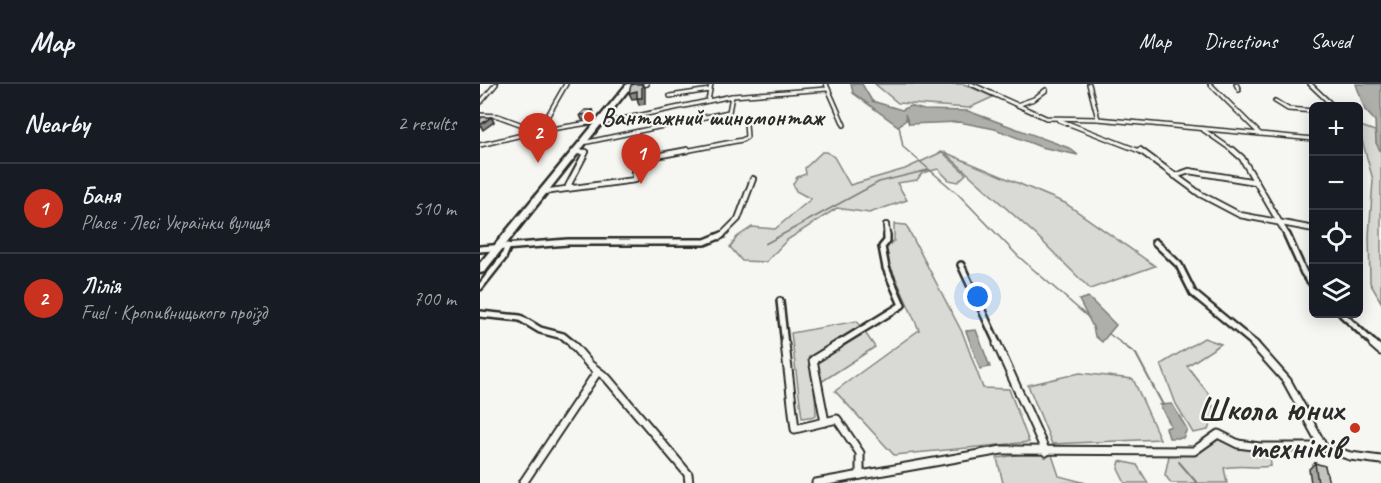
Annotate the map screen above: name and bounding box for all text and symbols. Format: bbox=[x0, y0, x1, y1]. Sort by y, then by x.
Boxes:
text: Map bbox=[30, 24, 73, 59]
text: Map bbox=[1139, 28, 1171, 54]
text: Directions bbox=[1204, 28, 1277, 54]
text: Saved bbox=[1310, 28, 1351, 54]
place label: Вантажний шиномонтаж bbox=[601, 102, 826, 132]
map controls bbox=[1309, 102, 1363, 318]
button: + bbox=[1309, 102, 1363, 156]
text: Nearby bbox=[24, 107, 89, 140]
marker: Вантажний шиномонтаж bbox=[582, 110, 596, 124]
text: 2 results bbox=[397, 111, 456, 136]
pin: 2 bbox=[518, 113, 558, 163]
pin: 1 bbox=[622, 135, 660, 184]
button: − bbox=[1309, 156, 1363, 210]
text: Баня bbox=[81, 182, 120, 210]
text: 1 bbox=[39, 196, 48, 221]
text: 510 m bbox=[413, 196, 456, 221]
text: Place · Лесі Українки вулиця bbox=[81, 210, 269, 235]
button: locate bbox=[1309, 210, 1363, 264]
button: layers bbox=[1309, 264, 1363, 318]
text: Лілія bbox=[81, 272, 121, 300]
your location bbox=[963, 282, 992, 311]
text: 2 bbox=[39, 286, 48, 311]
text: 700 m bbox=[413, 286, 456, 311]
text: Fuel · Кропивницького проїзд bbox=[81, 300, 267, 325]
place label: Школа юних техніків bbox=[1198, 388, 1350, 468]
marker: Школа юних техніків bbox=[1348, 421, 1362, 435]

